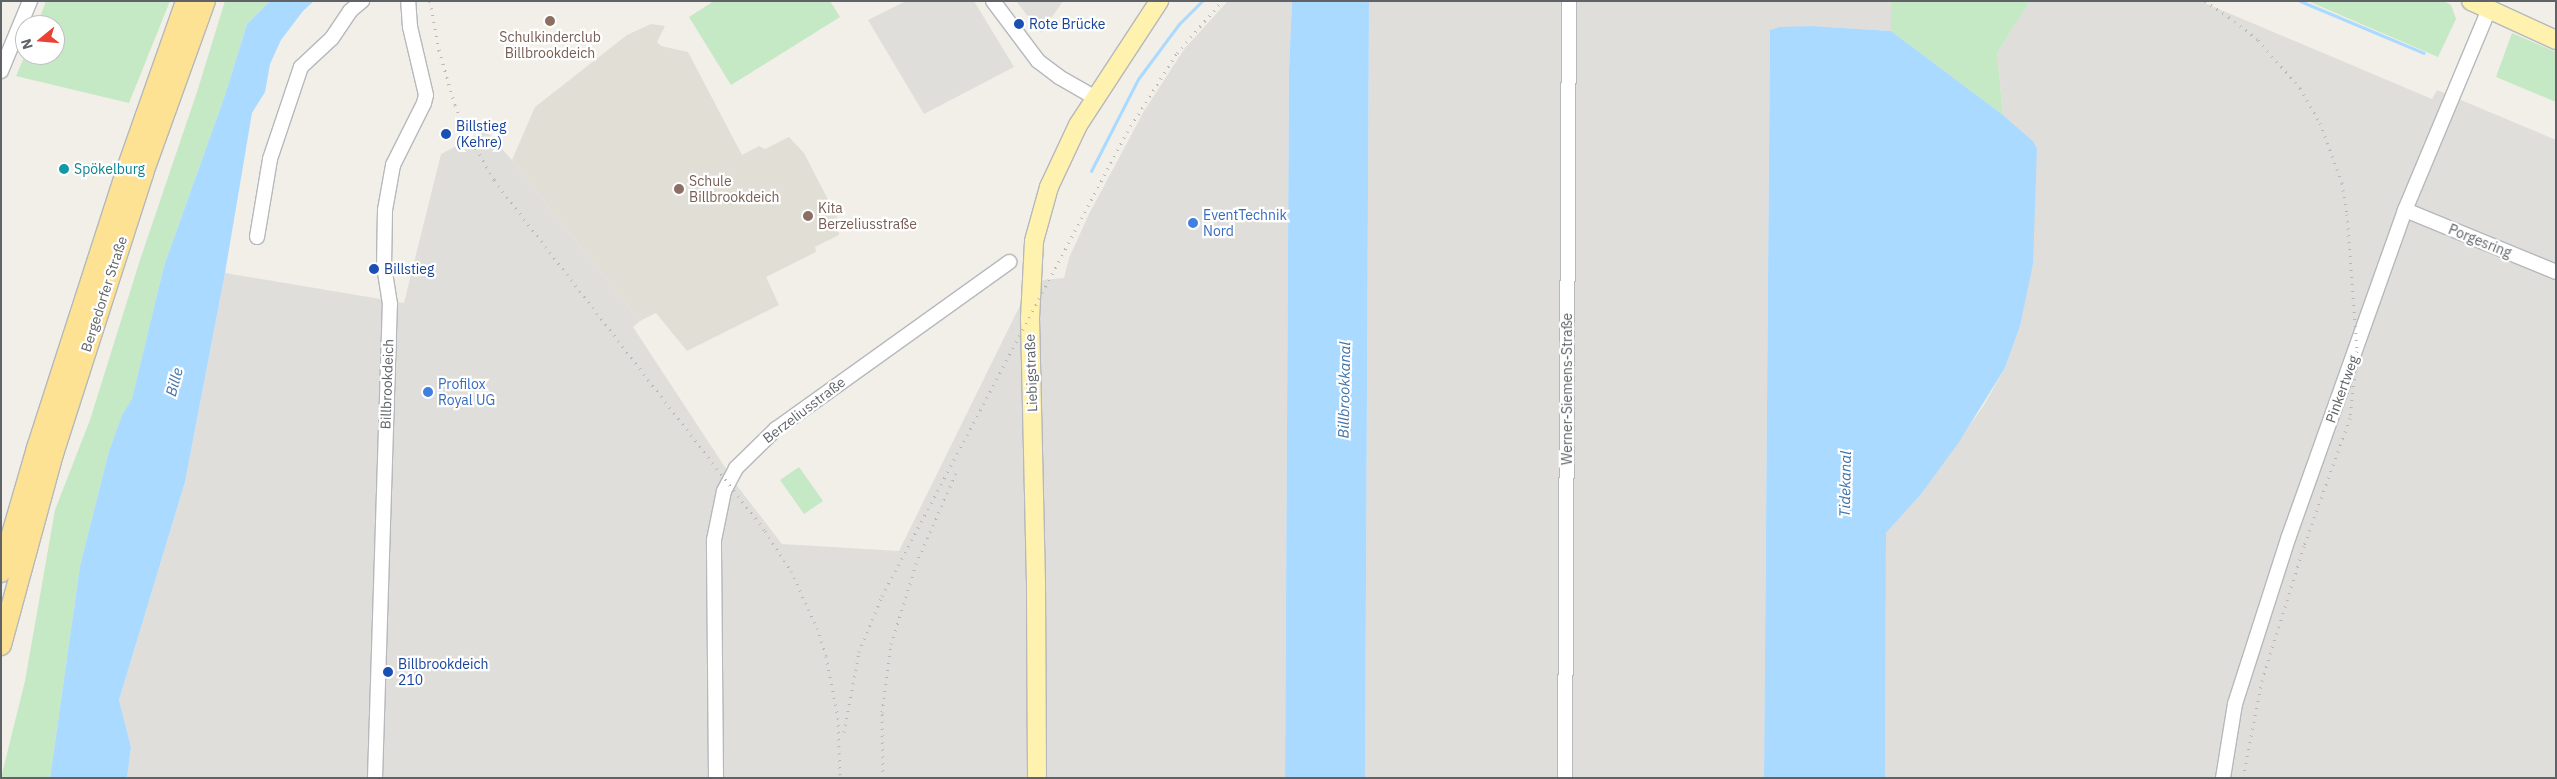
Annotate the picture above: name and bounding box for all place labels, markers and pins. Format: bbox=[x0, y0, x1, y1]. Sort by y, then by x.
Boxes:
marker: Schulkinderclub Billbrookdeich bbox=[544, 15, 556, 27]
place label: Rote Brücke bbox=[1029, 16, 1106, 32]
marker: Rote Brücke bbox=[1013, 18, 1025, 30]
place label: Schulkinderclub Billbrookdeich bbox=[499, 29, 601, 62]
place label: Billstieg (Kehre) bbox=[456, 118, 506, 150]
marker: Billstieg (Kehre) bbox=[440, 128, 452, 140]
place label: Spökelburg bbox=[74, 161, 145, 177]
marker: Spökelburg bbox=[58, 163, 70, 175]
place label: Schule Billbrookdeich bbox=[689, 173, 780, 206]
marker: Schule Billbrookdeich bbox=[673, 183, 685, 195]
place label: Kita Berzeliusstraße bbox=[818, 200, 917, 232]
place label: EventTechnik Nord bbox=[1203, 207, 1287, 240]
marker: Kita Berzeliusstraße bbox=[802, 210, 814, 222]
marker: EventTechnik Nord bbox=[1187, 217, 1199, 229]
place label: Billstieg bbox=[384, 261, 434, 277]
marker: Billstieg bbox=[368, 263, 380, 275]
place label: Profilox Royal UG bbox=[438, 376, 495, 408]
marker: Profilox Royal UG bbox=[422, 386, 434, 398]
place label: Billbrookdeich 210 bbox=[398, 656, 489, 689]
marker: Billbrookdeich 210 bbox=[382, 666, 394, 678]

